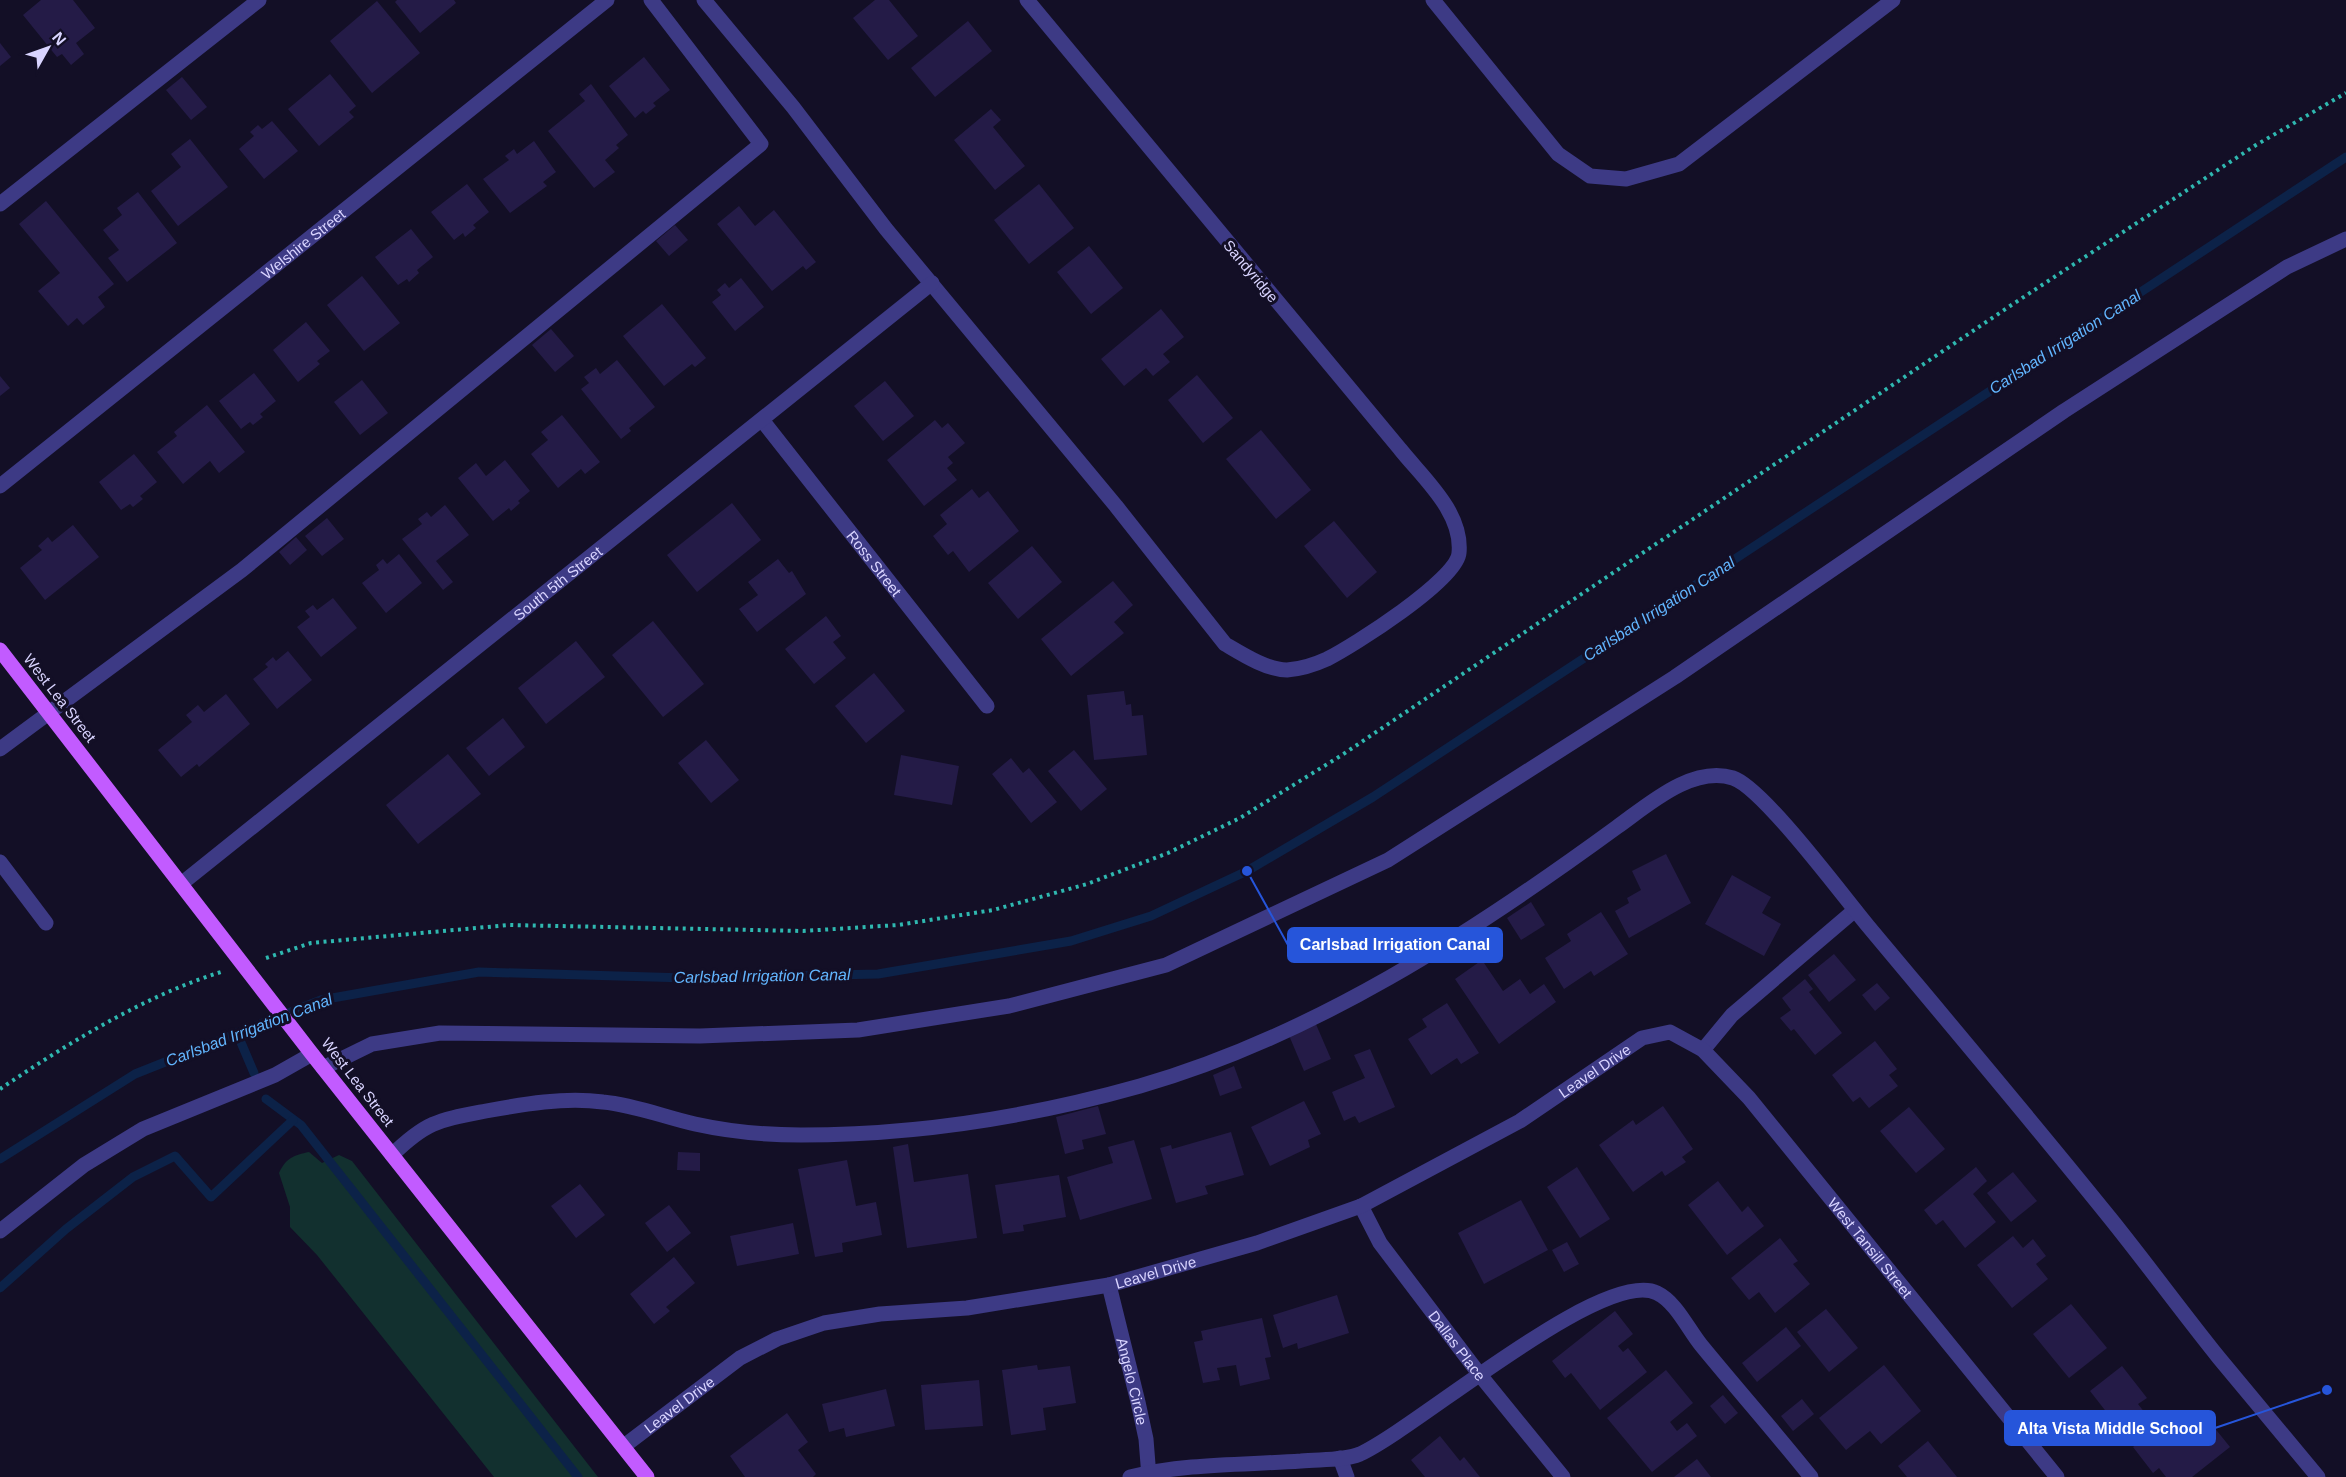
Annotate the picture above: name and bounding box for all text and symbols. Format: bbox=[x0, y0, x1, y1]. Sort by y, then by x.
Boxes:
north arrow bbox=[18, 18, 78, 78]
text: N bbox=[49, 29, 69, 49]
street label: Welshire Street bbox=[258, 204, 349, 282]
street label: Sandyridge bbox=[1220, 236, 1282, 306]
water label: Carlsbad Irrigation Canal bbox=[1986, 286, 2144, 397]
street label: Ross Street bbox=[844, 527, 906, 600]
street label: South 5th Street bbox=[510, 542, 606, 623]
water label: Carlsbad Irrigation Canal bbox=[1580, 553, 1738, 664]
street label: West Lea Street bbox=[20, 650, 100, 746]
callout: Carlsbad Irrigation Canal bbox=[1288, 928, 1502, 962]
text: Carlsbad Irrigation Canal bbox=[1300, 936, 1490, 953]
water label: Carlsbad Irrigation Canal bbox=[673, 966, 851, 986]
water label: Carlsbad Irrigation Canal bbox=[163, 990, 335, 1070]
street label: West Lea Street bbox=[318, 1034, 398, 1130]
street label: Leavel Drive bbox=[1555, 1040, 1634, 1101]
street label: West Tansill Street bbox=[1825, 1194, 1917, 1301]
street label: Leavel Drive bbox=[1113, 1252, 1198, 1291]
street label: Dallas Place bbox=[1426, 1307, 1489, 1384]
street label: Angelo Circle bbox=[1114, 1336, 1151, 1426]
street label: Leavel Drive bbox=[641, 1372, 717, 1436]
callout: Alta Vista Middle School bbox=[2005, 1411, 2215, 1445]
text: Alta Vista Middle School bbox=[2017, 1420, 2203, 1437]

